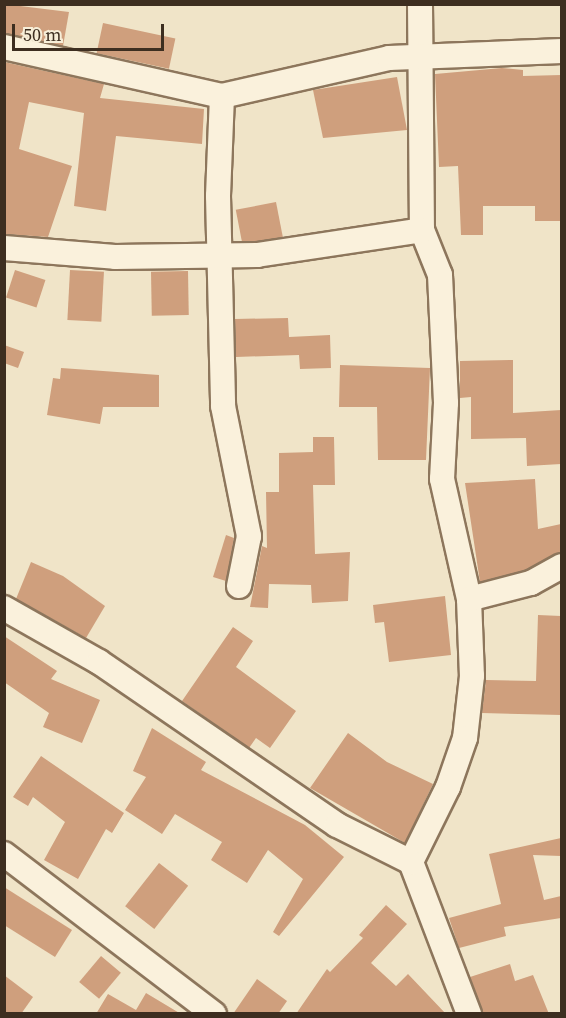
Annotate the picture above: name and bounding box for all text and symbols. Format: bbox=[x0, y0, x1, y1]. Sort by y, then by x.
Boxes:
scale bar bbox=[15, 12, 166, 50]
text: 50 m bbox=[23, 22, 61, 47]

